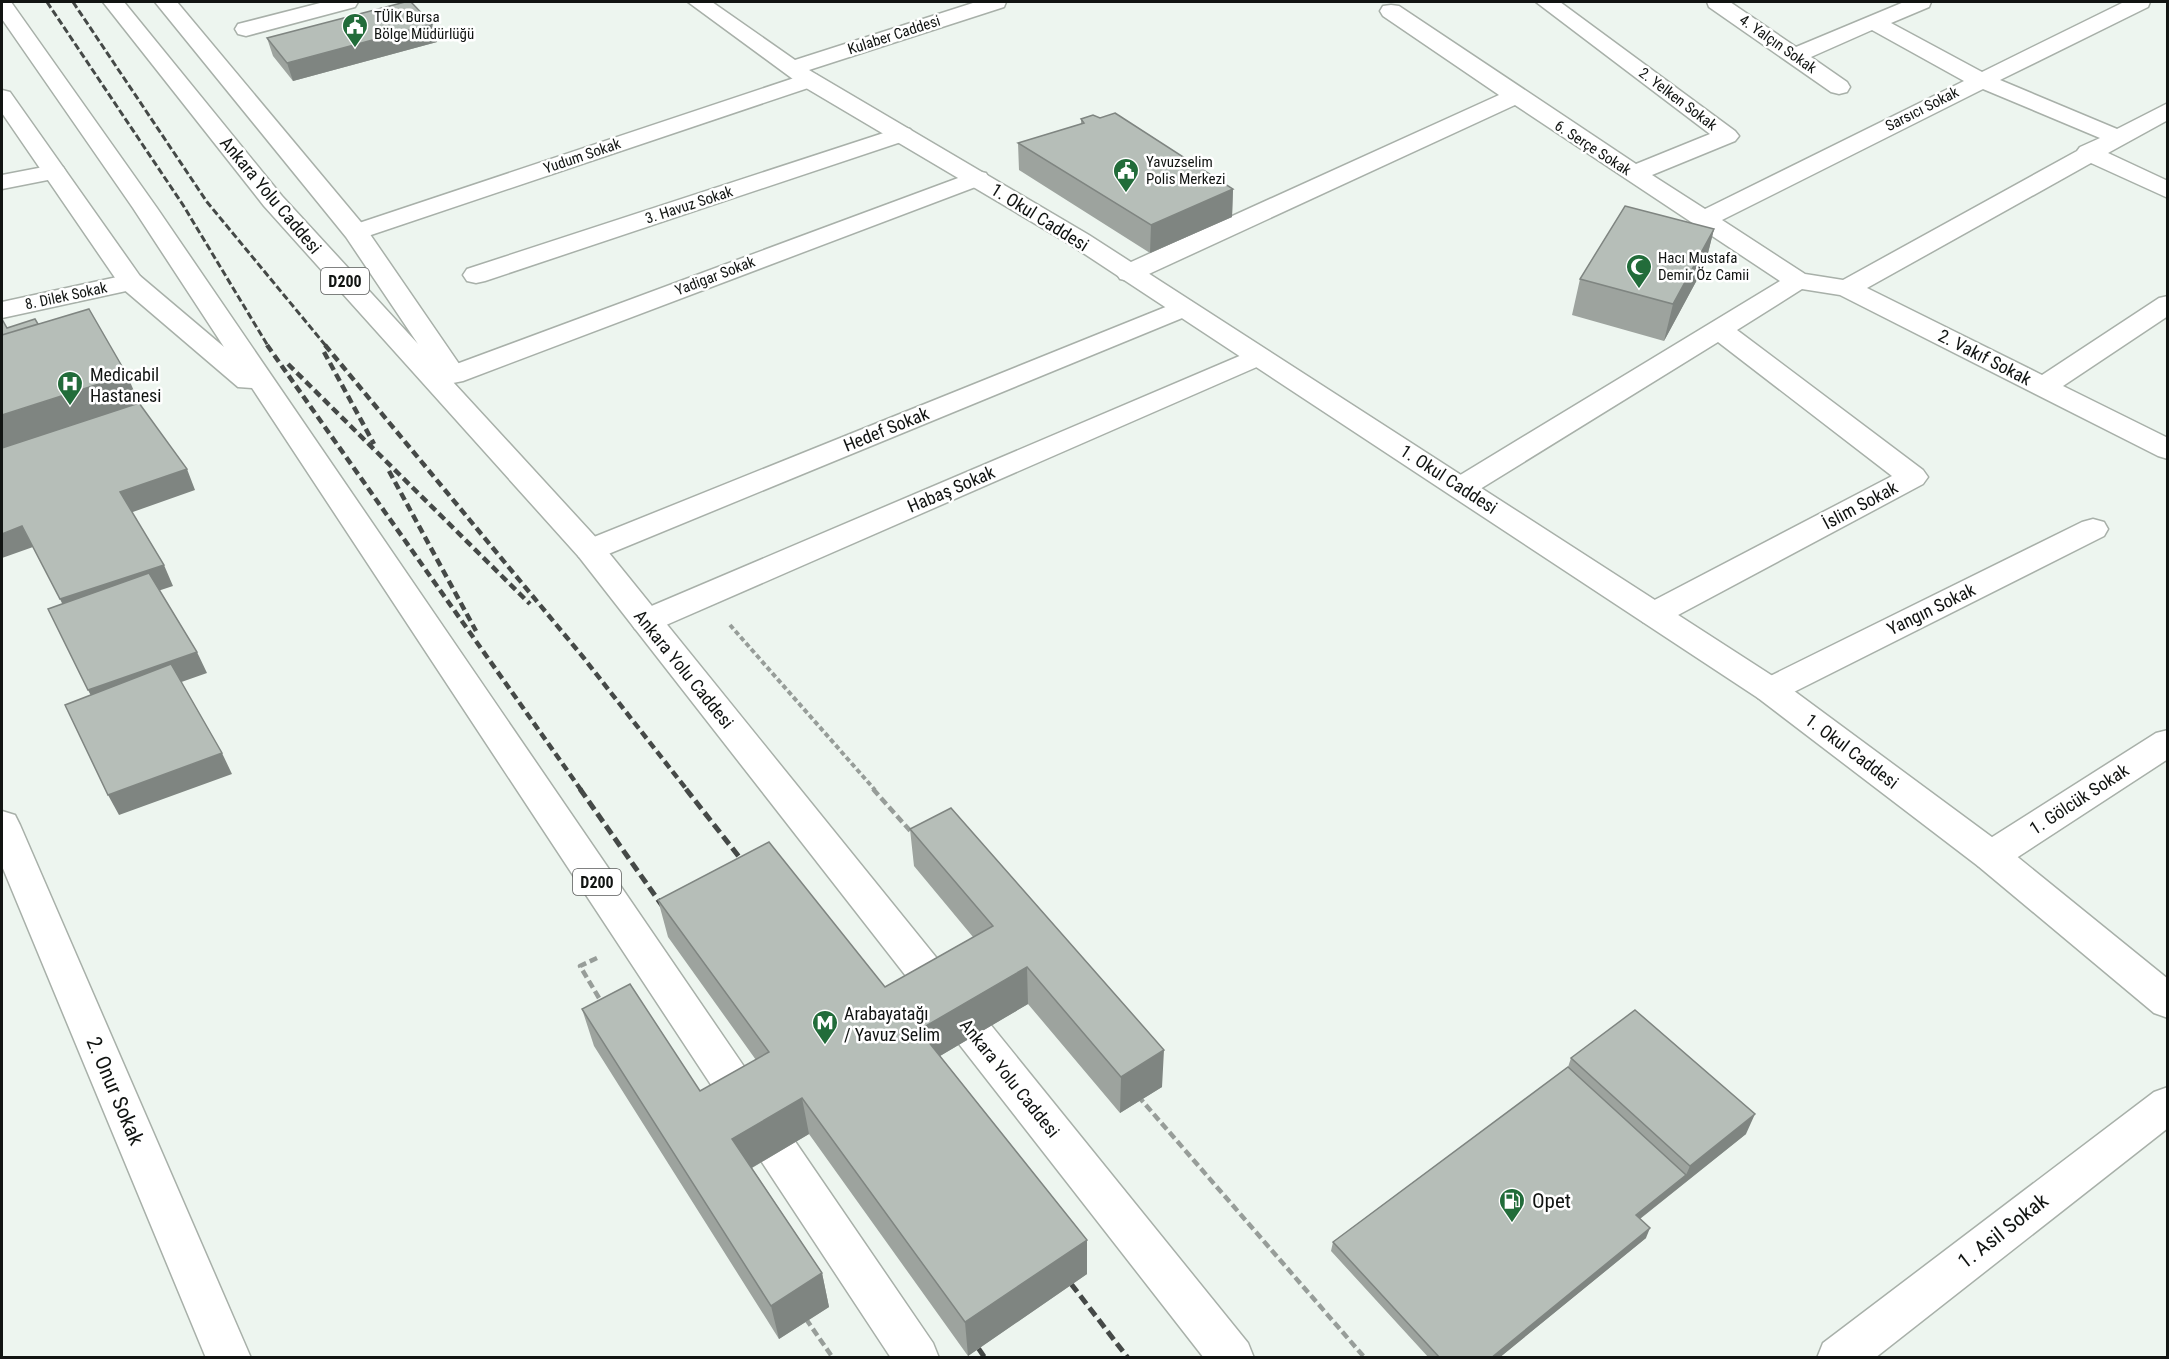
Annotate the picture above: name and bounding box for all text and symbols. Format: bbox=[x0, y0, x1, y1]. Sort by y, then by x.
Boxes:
place label: TÜİK Bursa Bölge Müdürlüğü bbox=[374, 8, 474, 43]
public building icon: TÜİK Bursa Bölge Müdürlüğü bbox=[340, 11, 370, 49]
street label: 4. Yalçın Sokak bbox=[1736, 11, 1820, 77]
street label: Kulaber Caddesi bbox=[845, 12, 943, 58]
street label: 2. Yelken Sokak bbox=[1635, 64, 1721, 134]
street label: Sarsıcı Sokak bbox=[1882, 83, 1962, 135]
street label: 6. Serçe Sokak bbox=[1551, 117, 1635, 179]
street label: Ankara Yolu Caddesi bbox=[216, 132, 326, 258]
street label: Yudum Sokak bbox=[541, 134, 623, 178]
place label: Yavuzselim Polis Merkezi bbox=[1146, 153, 1226, 188]
public building icon: Yavuzselim Polis Merkezi bbox=[1111, 156, 1141, 194]
street label: 1. Okul Caddesi bbox=[987, 179, 1093, 255]
street label: 3. Havuz Sokak bbox=[643, 182, 735, 228]
place label: Hacı Mustafa Demir Öz Camii bbox=[1658, 249, 1749, 284]
street label: Yadigar Sokak bbox=[673, 252, 758, 299]
mosque icon: Hacı Mustafa Demir Öz Camii bbox=[1624, 252, 1654, 290]
road number: D200 bbox=[321, 268, 369, 294]
street label: 8. Dilek Sokak bbox=[23, 278, 109, 313]
street label: 2. Vakıf Sokak bbox=[1935, 325, 2035, 389]
place label: Medicabil Hastanesi bbox=[90, 364, 161, 406]
hospital icon: Medicabil Hastanesi bbox=[55, 369, 85, 407]
street label: Hedef Sokak bbox=[840, 402, 932, 456]
street label: 1. Okul Caddesi bbox=[1397, 440, 1501, 518]
street label: Habaş Sokak bbox=[904, 461, 998, 517]
street label: İslim Sokak bbox=[1819, 477, 1901, 533]
street label: Yangın Sokak bbox=[1884, 579, 1978, 639]
street label: Ankara Yolu Caddesi bbox=[630, 606, 738, 732]
street label: 1. Okul Caddesi bbox=[1801, 709, 1903, 793]
street label: 1. Gölcük Sokak bbox=[2025, 759, 2133, 839]
road number: D200 bbox=[573, 869, 621, 895]
place label: Arabayatağı / Yavuz Selim bbox=[844, 1003, 940, 1045]
metro station icon: Arabayatağı / Yavuz Selim bbox=[810, 1008, 840, 1046]
street label: Ankara Yolu Caddesi bbox=[956, 1015, 1064, 1141]
street label: 2. Onur Sokak bbox=[81, 1033, 149, 1149]
fuel station icon: Opet bbox=[1497, 1186, 1527, 1224]
street label: 1. Asil Sokak bbox=[1953, 1188, 2053, 1273]
place label: Opet bbox=[1532, 1189, 1571, 1213]

